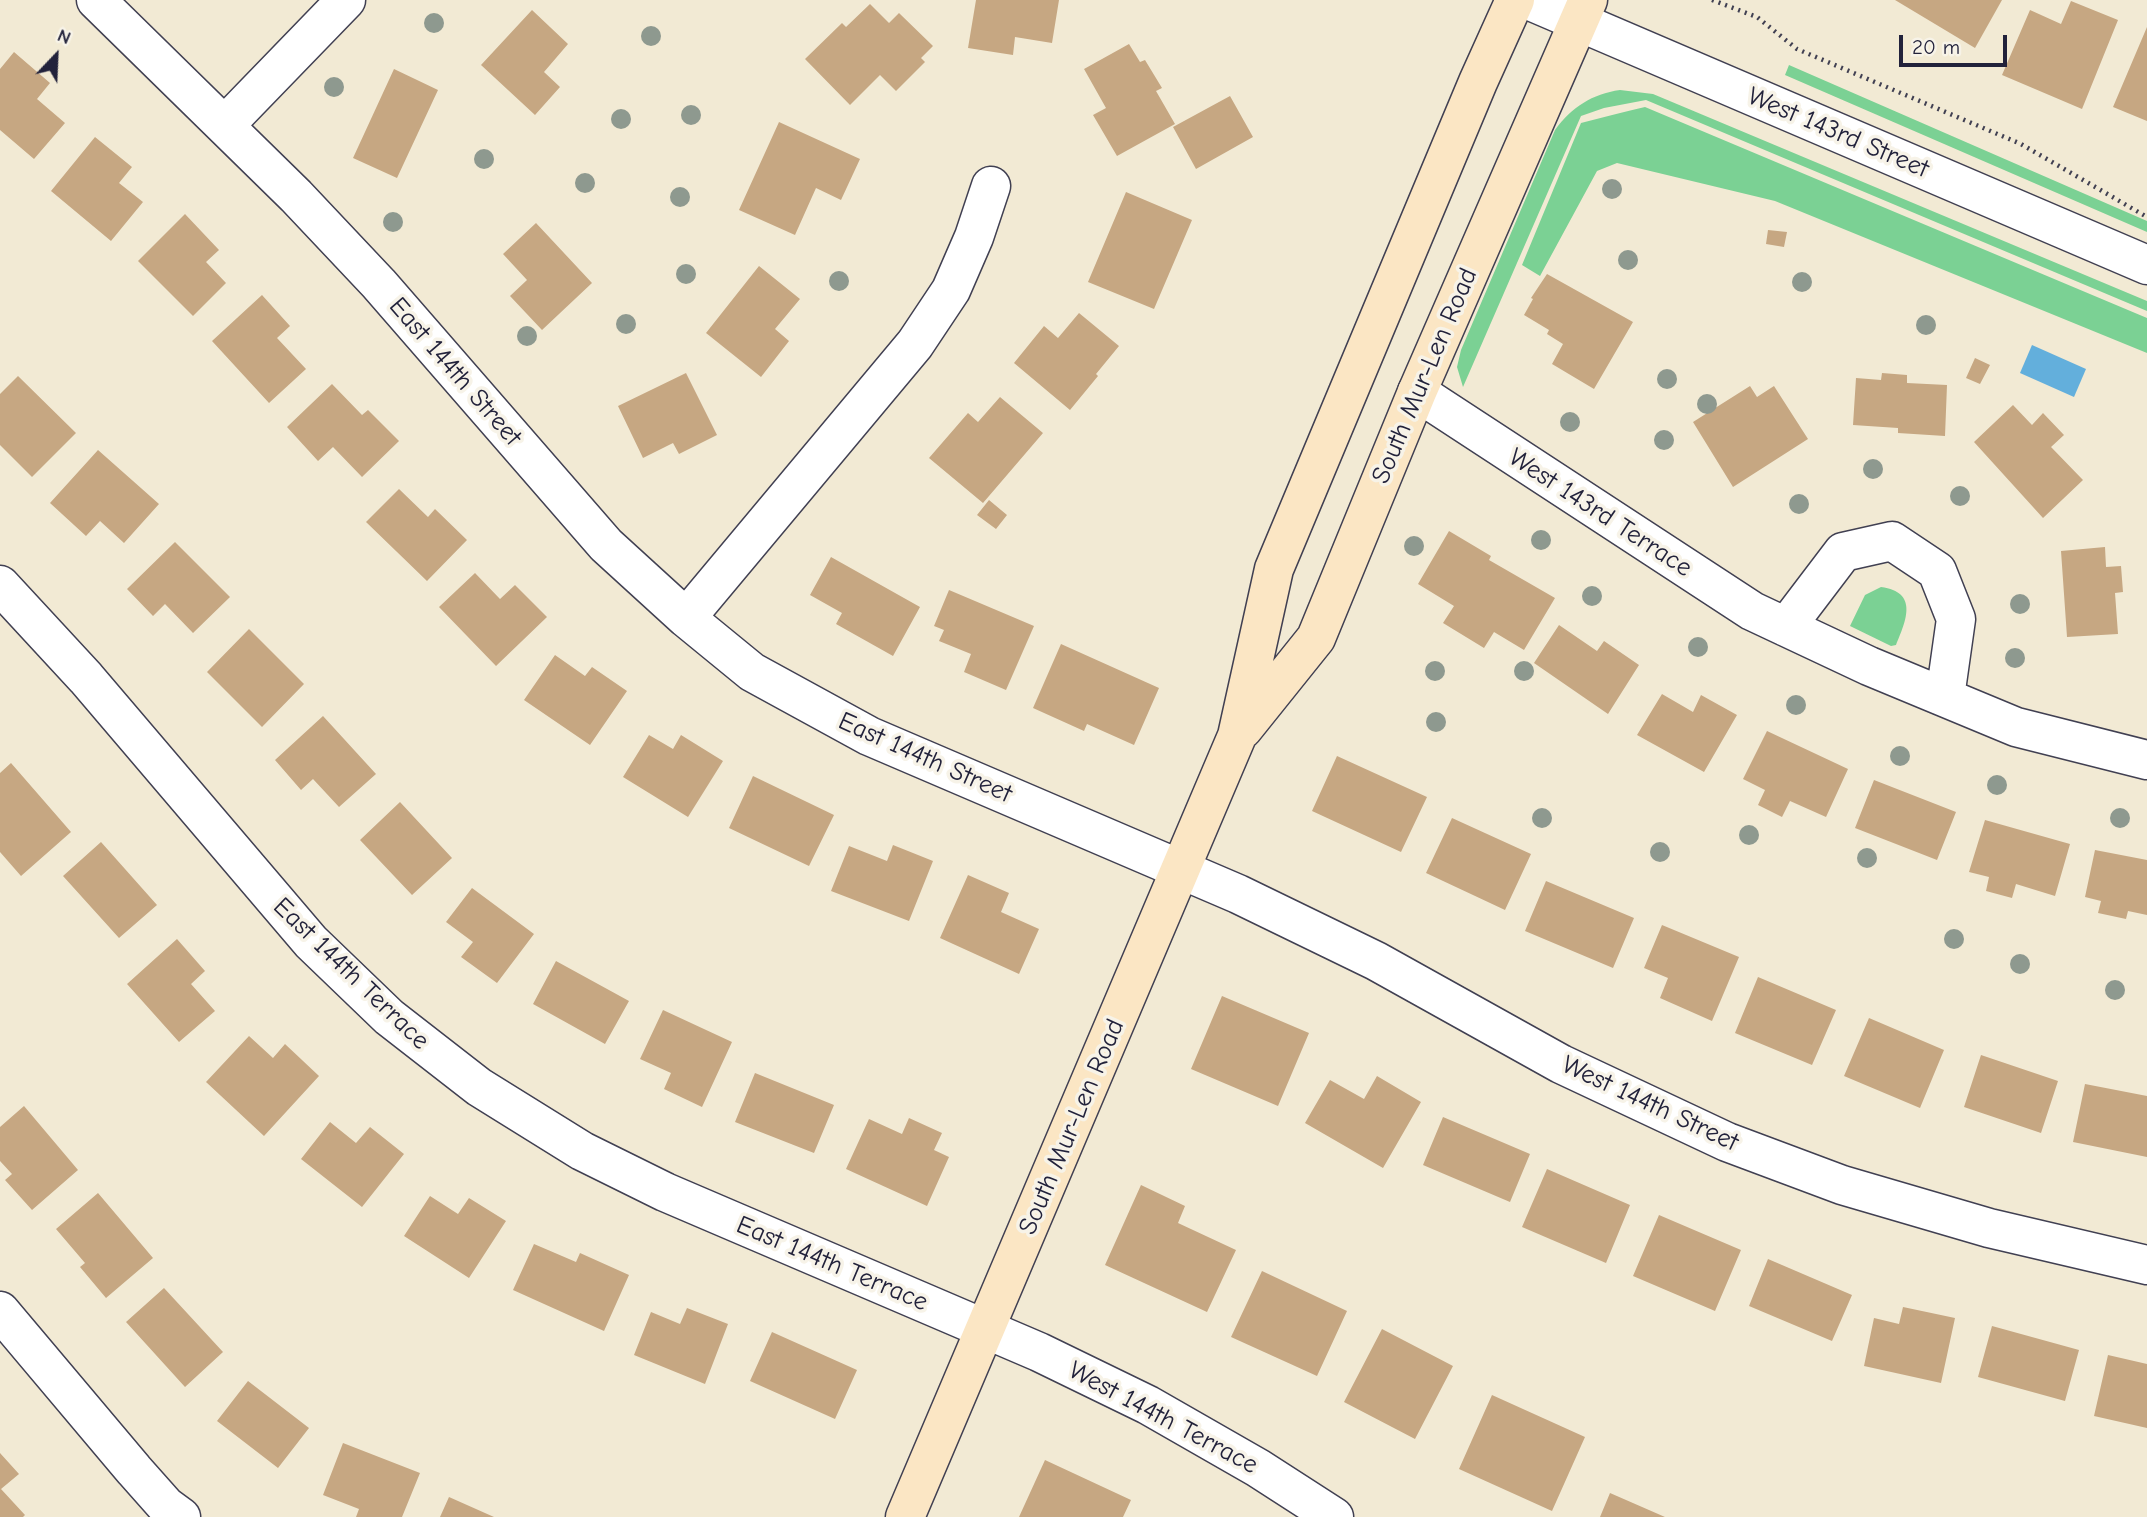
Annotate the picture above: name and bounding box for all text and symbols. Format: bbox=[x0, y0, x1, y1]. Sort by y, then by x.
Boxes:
north arrow bbox=[21, 21, 91, 91]
scale bar bbox=[1902, 21, 2010, 65]
text: N bbox=[54, 24, 74, 49]
text: 20 m bbox=[1912, 35, 1960, 59]
street label: West 143rd Street bbox=[1743, 81, 1933, 185]
street label: South Mur-Len Road bbox=[1366, 264, 1484, 488]
street label: East 144th Street bbox=[382, 291, 528, 453]
street label: West 143rd Terrace bbox=[1502, 442, 1698, 584]
street label: East 144th Street bbox=[833, 706, 1017, 810]
street label: East 144th Terrace bbox=[266, 892, 436, 1056]
street label: South Mur-Len Road bbox=[1013, 1015, 1131, 1239]
street label: West 144th Street bbox=[1557, 1049, 1743, 1159]
street label: East 144th Terrace bbox=[731, 1210, 933, 1318]
street label: West 144th Terrace bbox=[1063, 1355, 1263, 1481]

